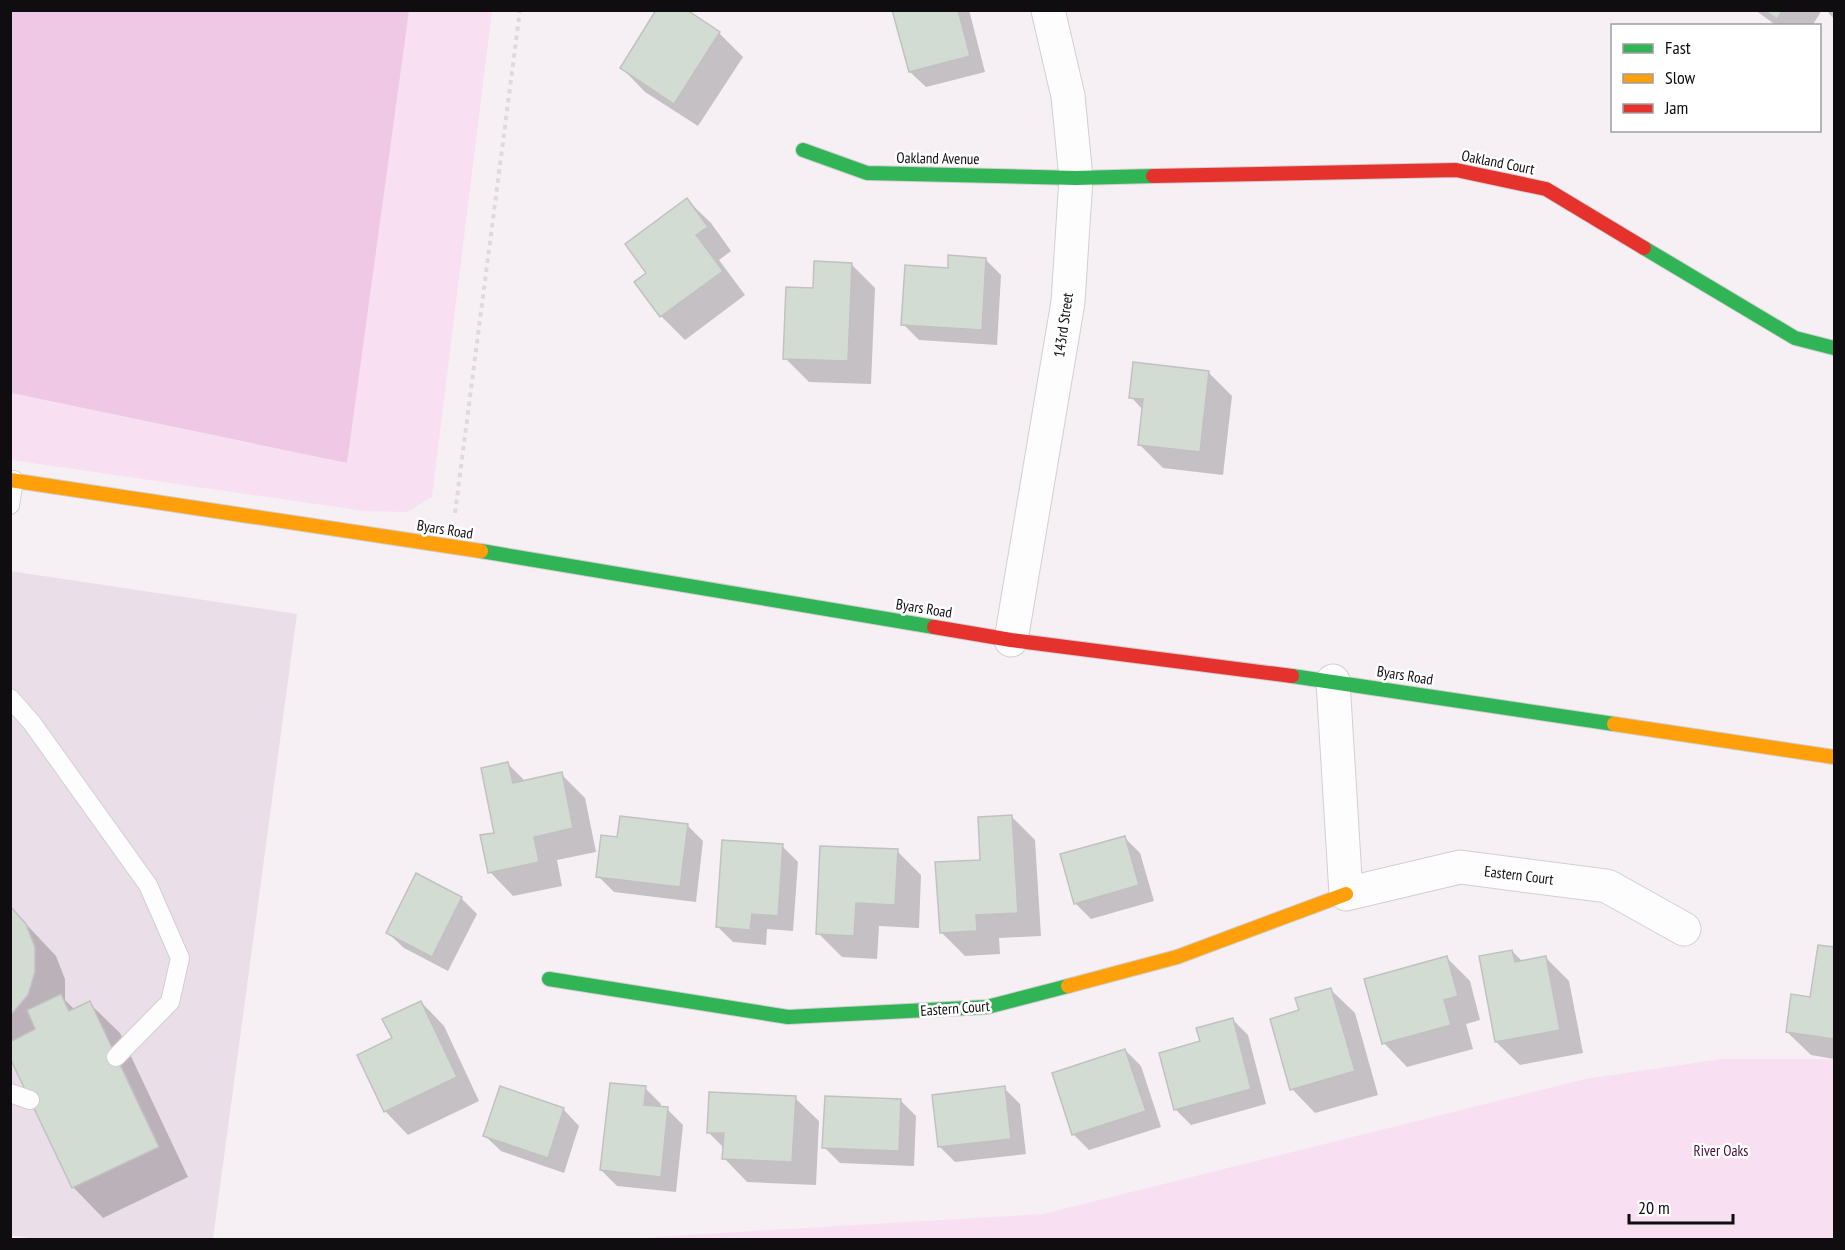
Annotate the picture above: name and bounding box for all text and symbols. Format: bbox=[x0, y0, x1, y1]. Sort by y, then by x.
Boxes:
legend bbox=[1611, 24, 1821, 132]
text: Fast bbox=[1665, 36, 1691, 59]
text: Slow bbox=[1665, 66, 1696, 89]
text: Jam bbox=[1664, 96, 1688, 119]
street label: Oakland Court bbox=[1460, 146, 1536, 178]
street label: Oakland Avenue bbox=[896, 148, 980, 168]
street label: 143rd Street bbox=[1049, 291, 1077, 359]
street label: Byars Road bbox=[416, 515, 474, 543]
street label: Byars Road bbox=[895, 594, 953, 622]
street label: Byars Road bbox=[1376, 661, 1434, 689]
street label: Eastern Court bbox=[1483, 861, 1555, 889]
street label: Eastern Court bbox=[920, 996, 990, 1020]
park label: River Oaks bbox=[1694, 1141, 1748, 1160]
scale bar bbox=[1629, 1187, 1732, 1225]
text: 20 m bbox=[1638, 1196, 1670, 1219]

